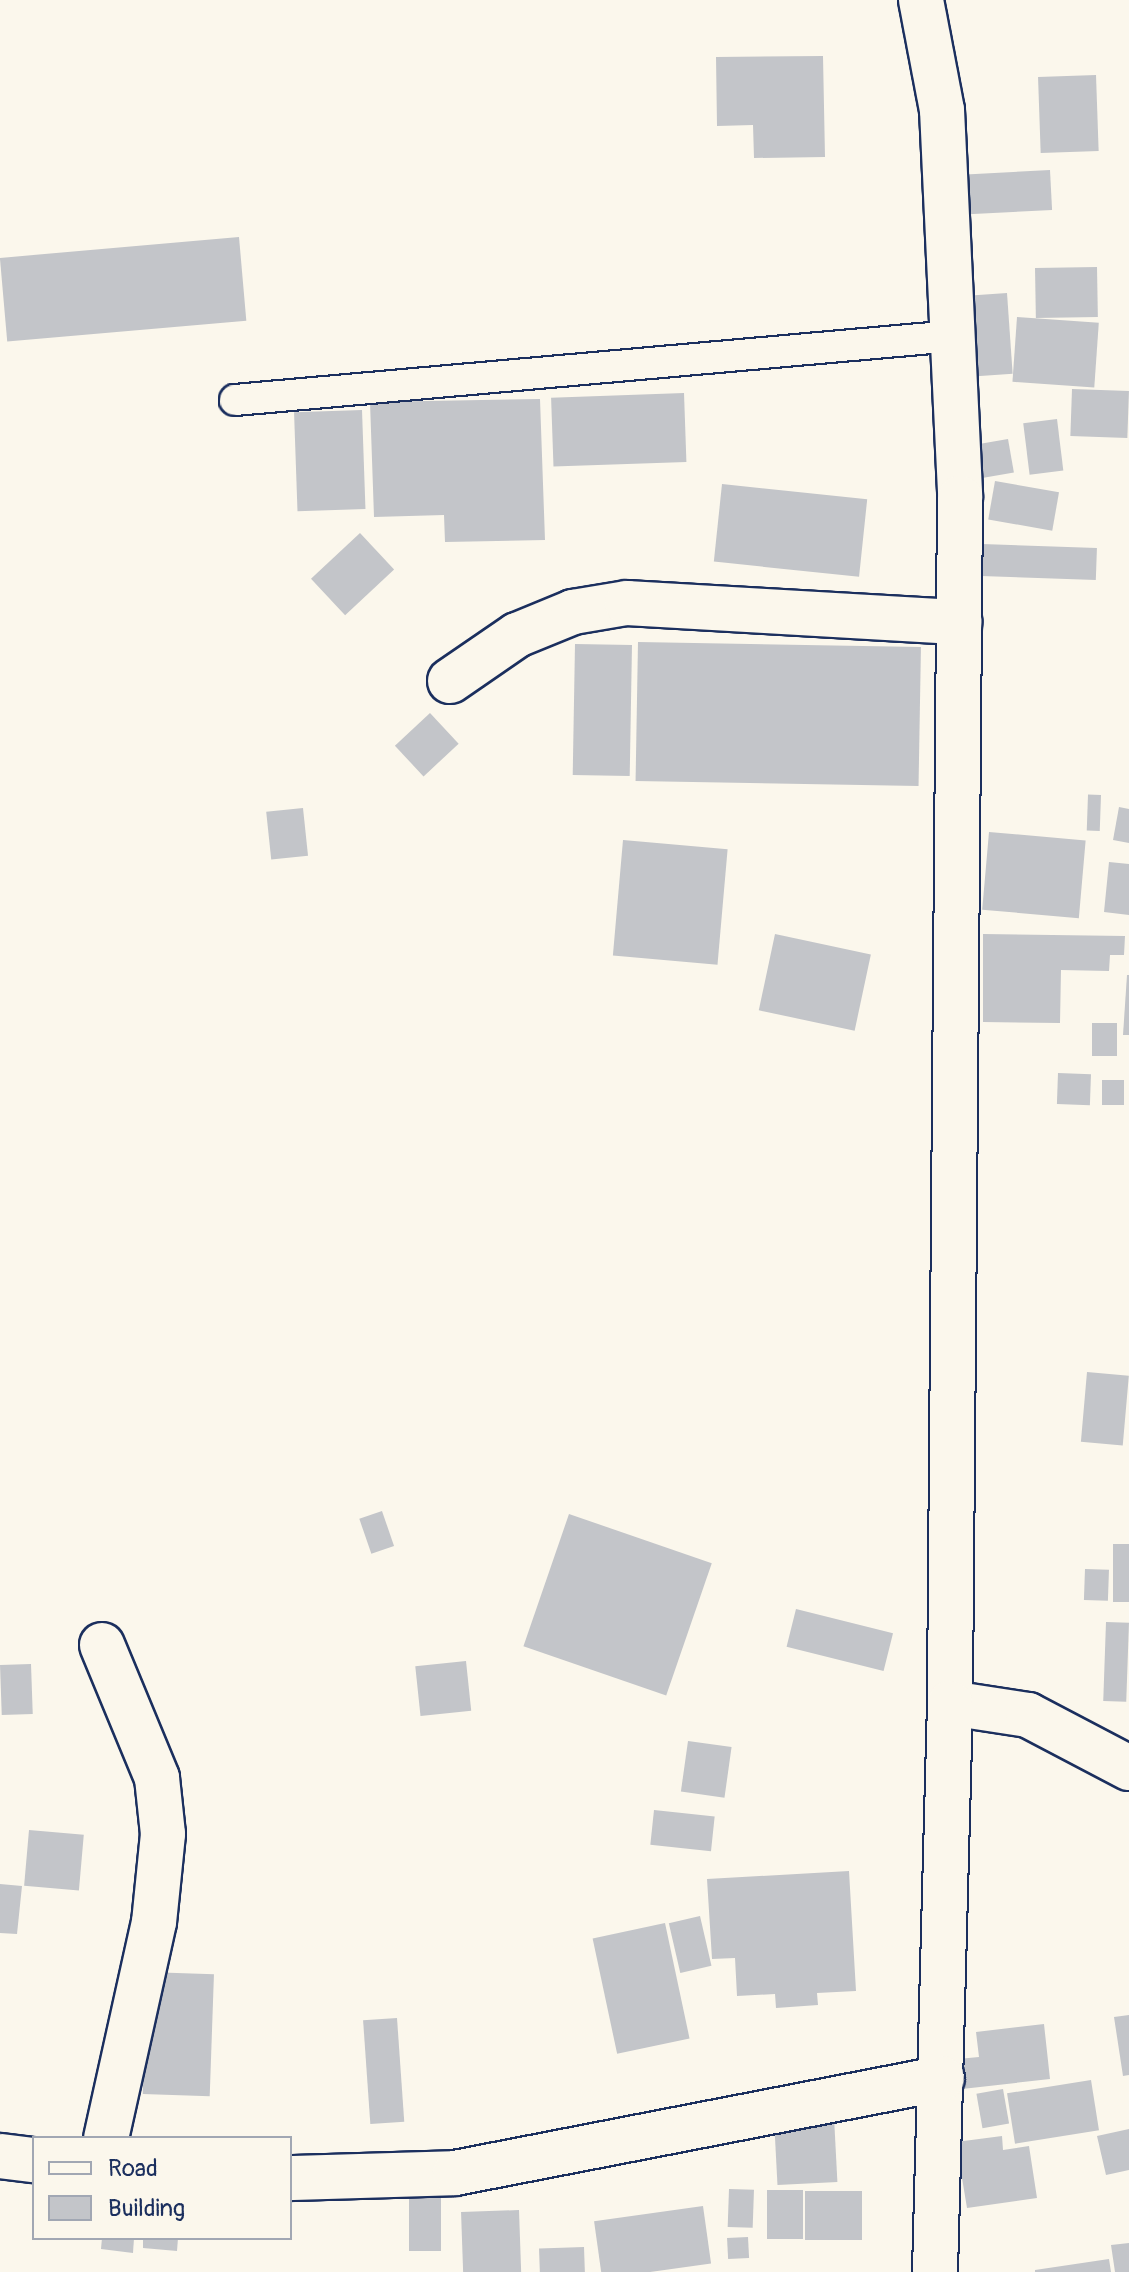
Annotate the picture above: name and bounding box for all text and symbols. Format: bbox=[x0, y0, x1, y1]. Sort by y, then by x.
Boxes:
legend bbox=[32, 2136, 292, 2240]
text: Road bbox=[108, 2154, 158, 2183]
text: Building bbox=[108, 2194, 185, 2223]

